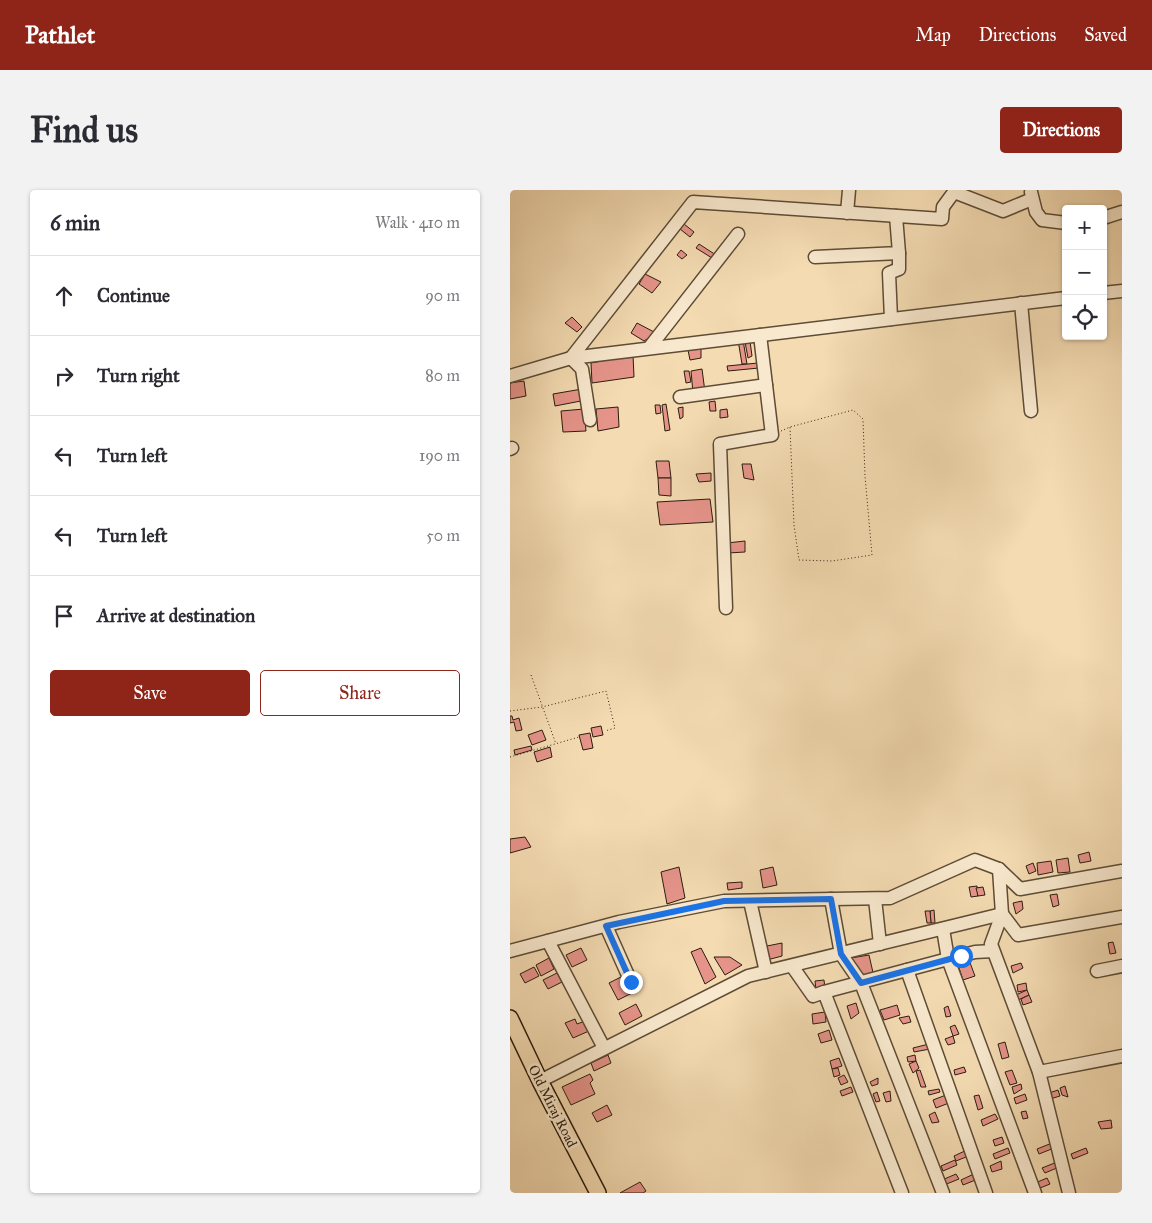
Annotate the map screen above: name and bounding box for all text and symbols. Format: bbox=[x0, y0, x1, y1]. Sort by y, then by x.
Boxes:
text: Pathlet bbox=[25, 20, 95, 50]
text: Map bbox=[915, 24, 951, 46]
text: Directions bbox=[979, 24, 1056, 46]
text: Saved bbox=[1084, 24, 1127, 46]
button: Directions bbox=[1000, 107, 1122, 153]
text: Find us bbox=[30, 109, 138, 152]
map controls bbox=[1062, 205, 1107, 340]
button: + bbox=[1062, 205, 1107, 250]
text: 6 min bbox=[50, 210, 100, 236]
text: Walk · 410 m bbox=[375, 213, 460, 232]
button: − bbox=[1062, 250, 1107, 295]
icon: ahead bbox=[50, 282, 78, 310]
text: Continue bbox=[97, 284, 170, 307]
text: 90 m bbox=[425, 286, 460, 305]
button: locate bbox=[1062, 295, 1107, 340]
icon: right bbox=[50, 362, 78, 390]
text: Turn right bbox=[97, 364, 180, 387]
text: 80 m bbox=[425, 366, 460, 385]
icon: left bbox=[50, 442, 78, 470]
text: Turn left bbox=[97, 444, 167, 467]
text: 190 m bbox=[419, 446, 460, 465]
icon: left bbox=[50, 522, 78, 550]
text: Turn left bbox=[97, 524, 167, 547]
text: 50 m bbox=[426, 526, 460, 545]
icon: arrive bbox=[50, 602, 78, 630]
text: Arrive at destination bbox=[97, 604, 255, 627]
button: Save bbox=[50, 670, 250, 716]
button: Share bbox=[260, 670, 460, 716]
route start bbox=[950, 945, 973, 968]
route end bbox=[620, 971, 643, 994]
street label: Old Miraj Road bbox=[525, 1062, 581, 1150]

